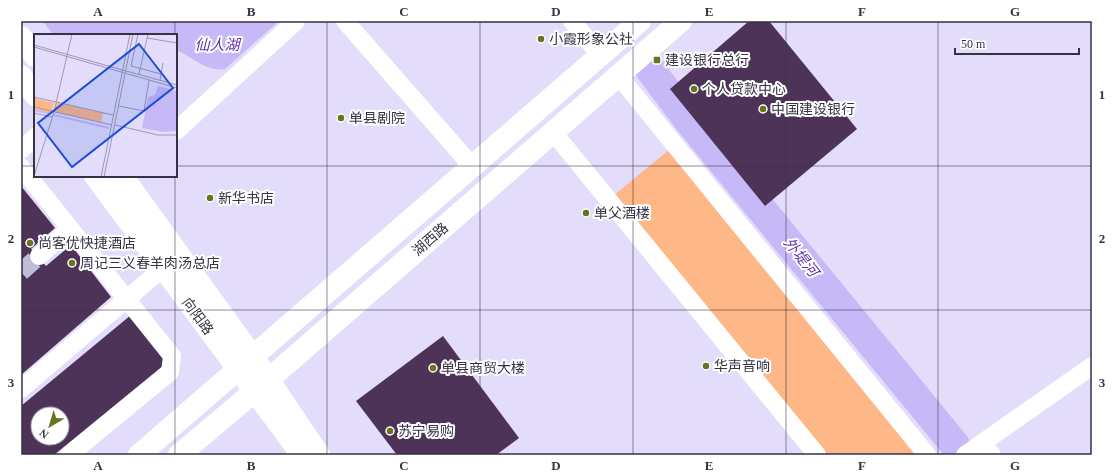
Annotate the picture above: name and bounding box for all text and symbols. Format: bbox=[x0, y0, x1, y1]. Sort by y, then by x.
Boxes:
text: A bbox=[93, 4, 103, 19]
text: B bbox=[247, 4, 256, 19]
text: C bbox=[399, 4, 409, 19]
text: D bbox=[551, 4, 561, 19]
text: E bbox=[705, 4, 713, 19]
text: F bbox=[858, 4, 866, 19]
text: G bbox=[1010, 4, 1020, 19]
scale bar bbox=[955, 30, 1079, 56]
place label: 小霞形象公社 bbox=[549, 32, 633, 47]
inset map bbox=[34, 34, 177, 177]
marker: 小霞形象公社 bbox=[536, 34, 546, 44]
water label: 仙人湖 bbox=[194, 37, 241, 53]
text: 50 m bbox=[961, 37, 986, 51]
place label: 建设银行总行 bbox=[665, 53, 749, 68]
marker: 建设银行总行 bbox=[652, 55, 662, 65]
place label: 个人贷款中心 bbox=[702, 81, 786, 97]
marker: 个人贷款中心 bbox=[689, 84, 699, 94]
text: 1 bbox=[8, 87, 14, 102]
text: 1 bbox=[1099, 87, 1105, 102]
place label: 中国建设银行 bbox=[771, 102, 855, 117]
marker: 中国建设银行 bbox=[758, 104, 768, 114]
place label: 单县剧院 bbox=[349, 111, 405, 126]
marker: 单县剧院 bbox=[336, 113, 346, 123]
place label: 新华书店 bbox=[218, 190, 274, 206]
marker: 新华书店 bbox=[205, 193, 215, 203]
place label: 单父酒楼 bbox=[594, 206, 650, 221]
marker: 单父酒楼 bbox=[581, 208, 591, 218]
street label: 湖西路 bbox=[410, 220, 451, 259]
text: 2 bbox=[8, 231, 14, 246]
text: 2 bbox=[1099, 231, 1105, 246]
water label: 外堤河 bbox=[781, 234, 823, 282]
place label: 尚客优快捷酒店 bbox=[38, 235, 136, 251]
marker: 尚客优快捷酒店 bbox=[25, 238, 35, 248]
place label: 周记三义春羊肉汤总店 bbox=[80, 256, 220, 271]
marker: 周记三义春羊肉汤总店 bbox=[67, 258, 77, 268]
street label: 向阳路 bbox=[179, 295, 216, 338]
place label: 华声音响 bbox=[714, 358, 770, 374]
place label: 单县商贸大楼 bbox=[441, 361, 525, 376]
marker: 华声音响 bbox=[701, 361, 711, 371]
marker: 单县商贸大楼 bbox=[428, 363, 438, 373]
text: 3 bbox=[8, 375, 15, 390]
text: 3 bbox=[1099, 375, 1106, 390]
north arrow bbox=[30, 406, 70, 446]
place label: 苏宁易购 bbox=[398, 423, 454, 439]
marker: 苏宁易购 bbox=[385, 426, 395, 436]
text: N bbox=[37, 427, 51, 441]
text: A bbox=[93, 458, 103, 473]
text: B bbox=[247, 458, 256, 473]
text: C bbox=[399, 458, 409, 473]
text: D bbox=[551, 458, 561, 473]
text: E bbox=[705, 458, 713, 473]
text: F bbox=[858, 458, 866, 473]
text: G bbox=[1010, 458, 1020, 473]

